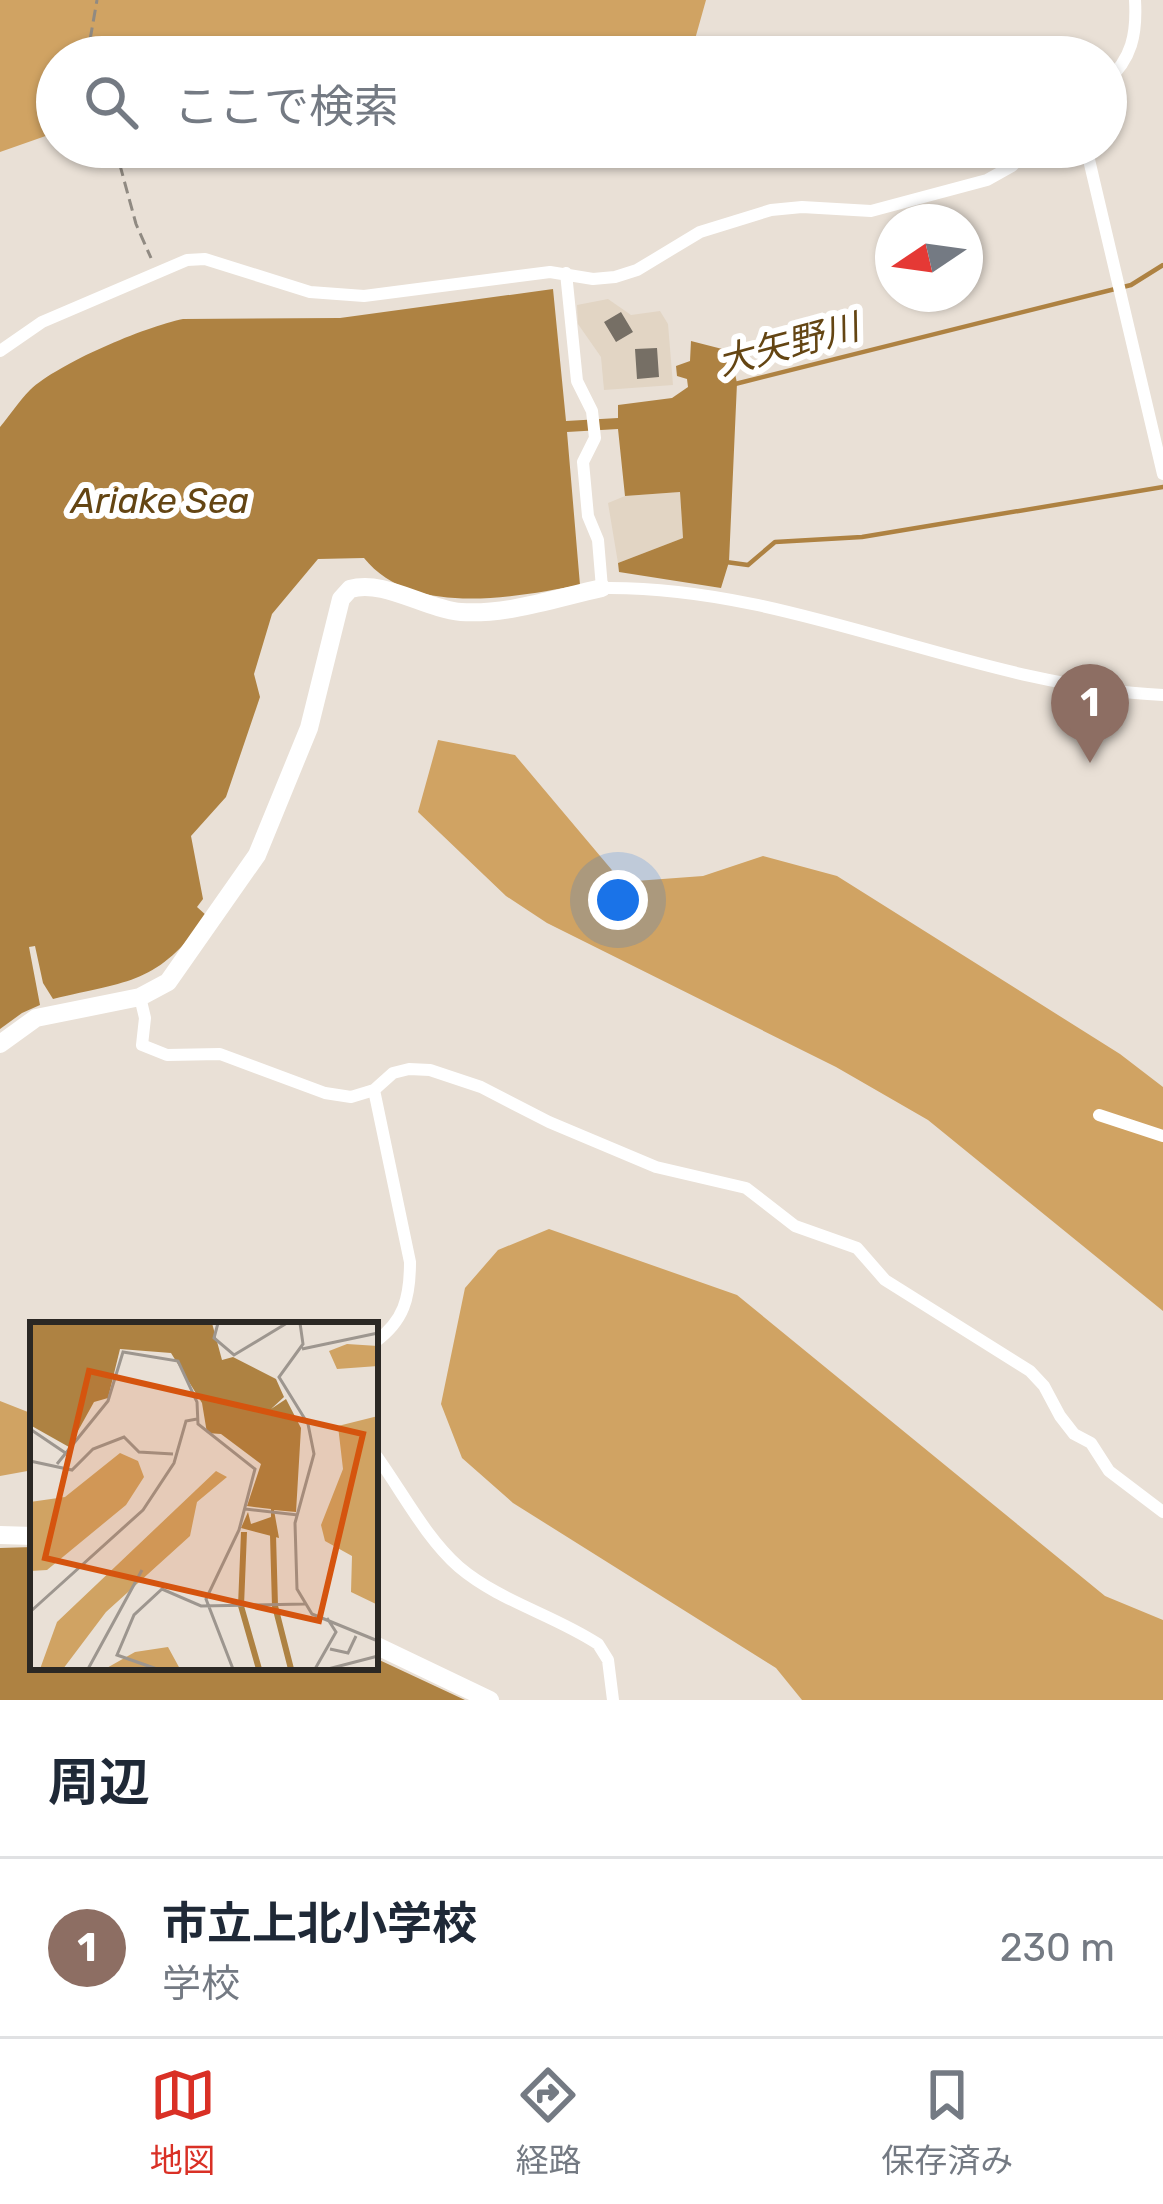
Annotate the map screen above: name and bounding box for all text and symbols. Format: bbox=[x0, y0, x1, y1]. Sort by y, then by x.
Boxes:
search box bbox=[36, 36, 1127, 168]
icon: search bbox=[78, 69, 144, 135]
text: ここで検索 bbox=[174, 80, 399, 133]
north arrow bbox=[875, 204, 983, 312]
water label: 大矢野川 bbox=[713, 304, 867, 384]
water label: Ariake Sea bbox=[69, 479, 249, 522]
pin: 1 bbox=[1051, 664, 1129, 763]
your location bbox=[588, 870, 648, 930]
inset map bbox=[30, 1322, 378, 1670]
text: 周辺 bbox=[48, 1752, 150, 1813]
text: 市立上北小学校 bbox=[162, 1897, 477, 1950]
text: 1 bbox=[77, 1925, 97, 1971]
text: 230 m bbox=[1000, 1925, 1115, 1971]
text: 学校 bbox=[162, 1961, 240, 2007]
tab: 地図 bbox=[150, 2062, 216, 2182]
tab: 経路 bbox=[515, 2062, 581, 2182]
tab: 保存済み bbox=[881, 2062, 1013, 2182]

